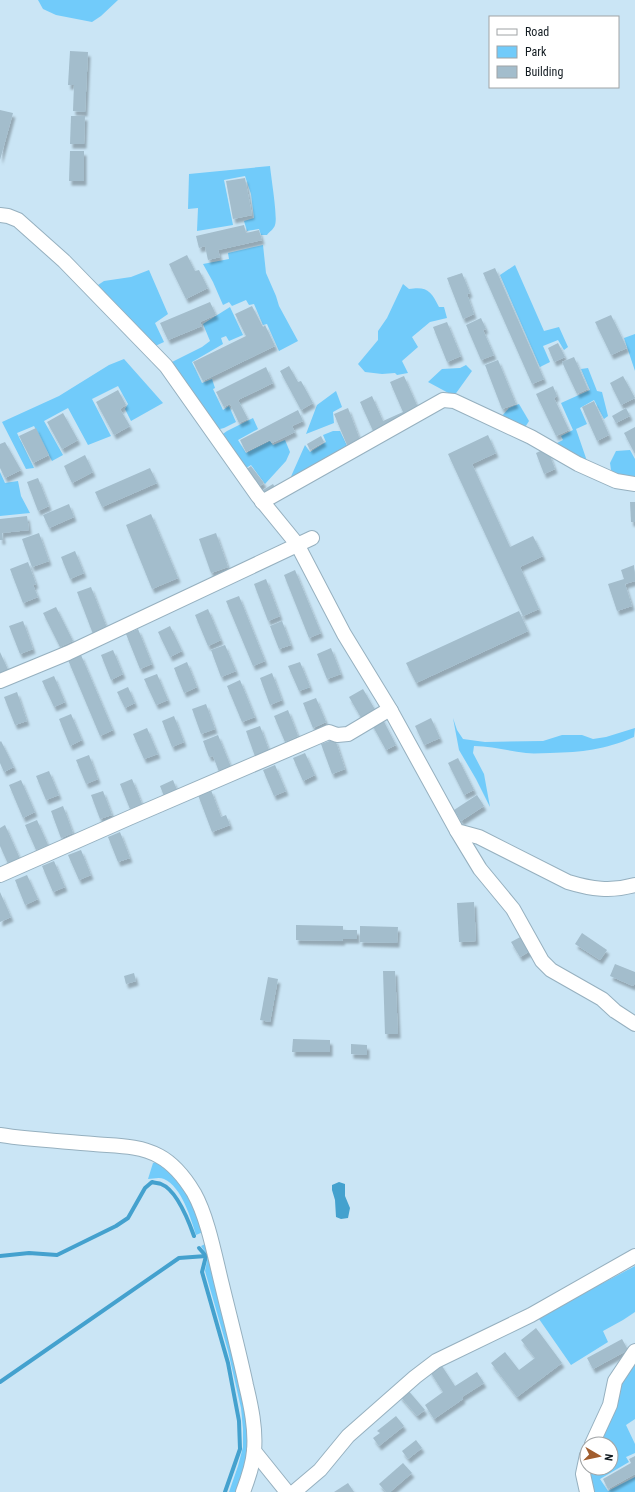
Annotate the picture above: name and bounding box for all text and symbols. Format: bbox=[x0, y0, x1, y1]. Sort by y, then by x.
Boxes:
legend bbox=[489, 16, 619, 88]
text: Road bbox=[525, 25, 549, 39]
text: Park bbox=[525, 45, 547, 59]
text: Building bbox=[525, 65, 563, 79]
north arrow bbox=[579, 1436, 619, 1476]
text: N bbox=[601, 1453, 615, 1462]

